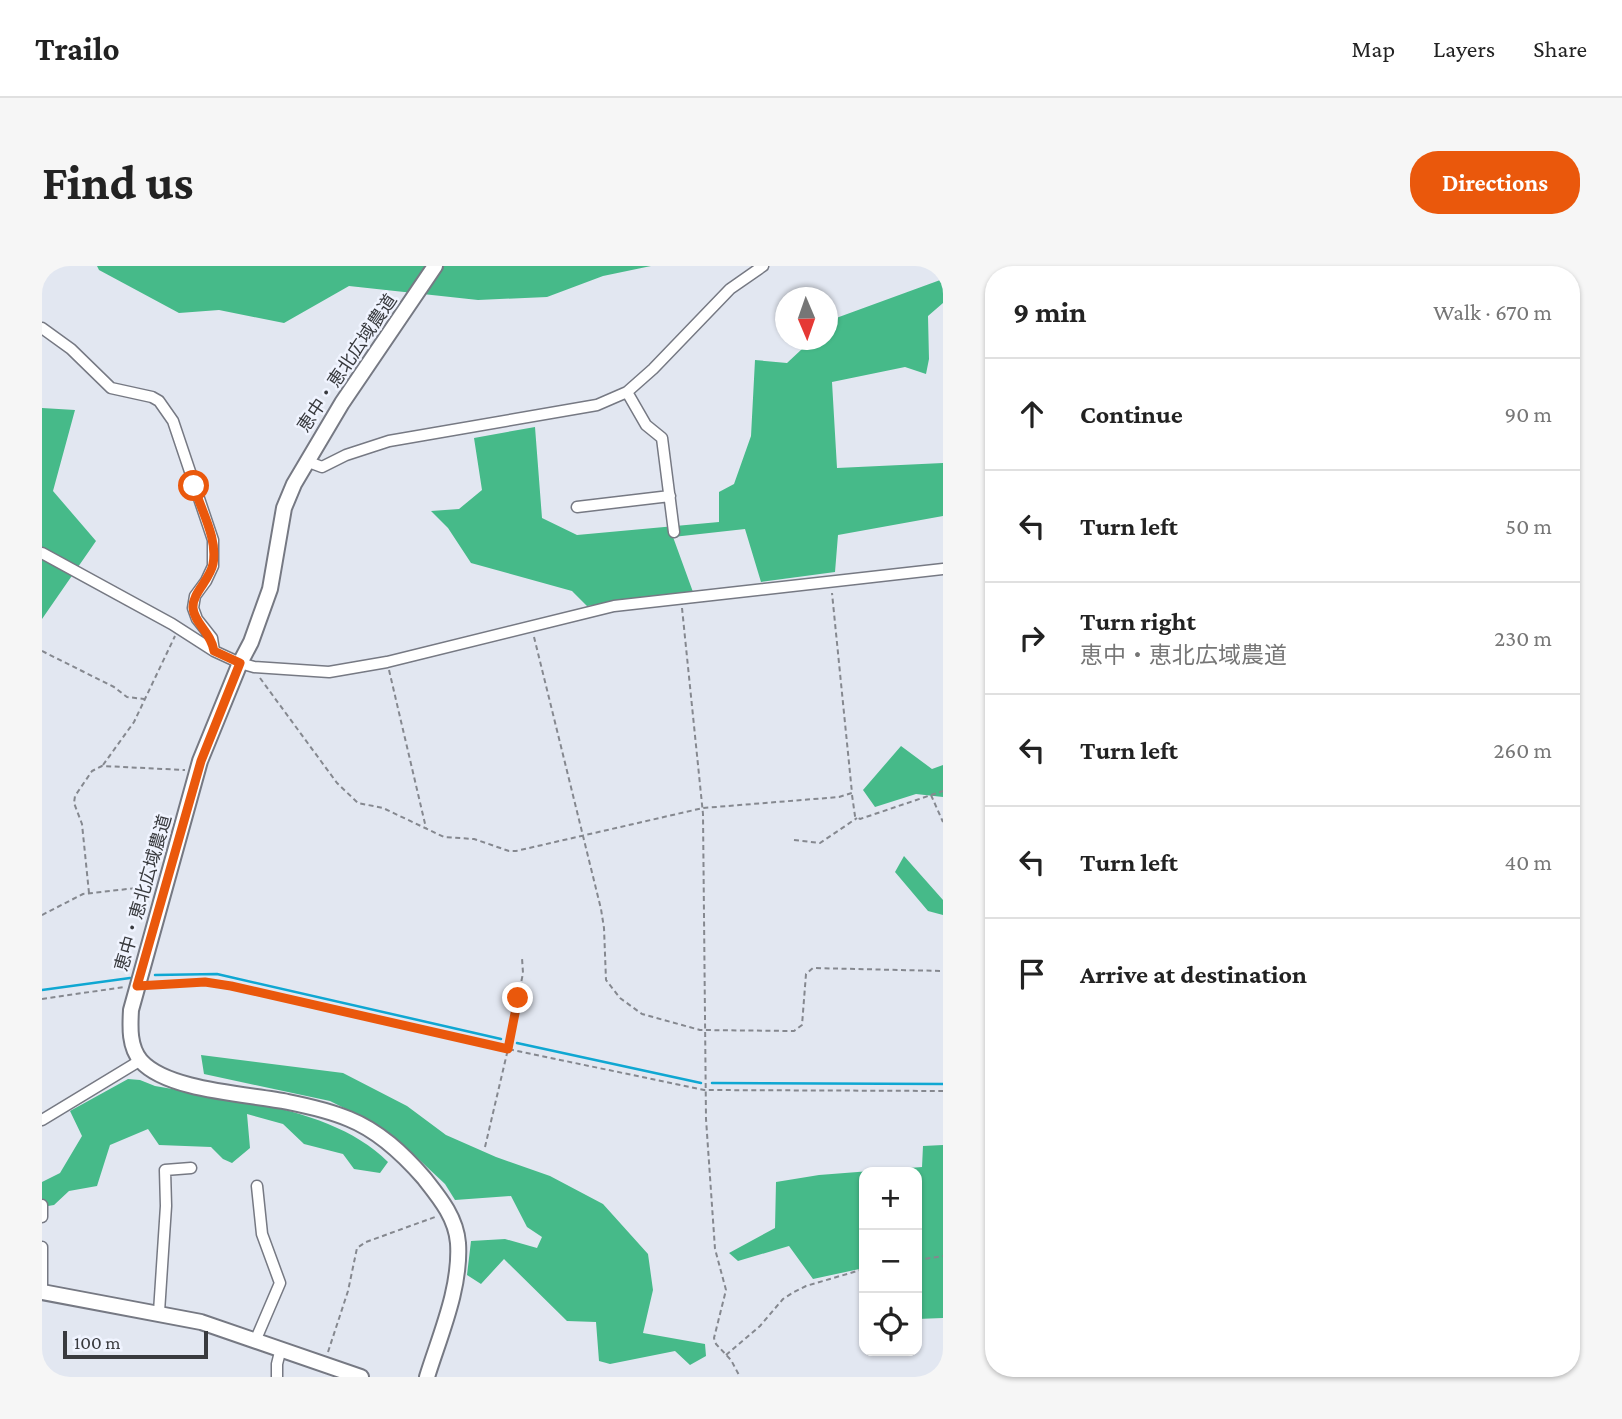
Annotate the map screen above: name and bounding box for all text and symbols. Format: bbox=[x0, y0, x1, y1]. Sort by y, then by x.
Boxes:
text: Trailo bbox=[35, 30, 120, 67]
text: Map bbox=[1351, 35, 1395, 62]
text: Layers bbox=[1433, 35, 1495, 62]
text: Share bbox=[1533, 35, 1587, 62]
button: Directions bbox=[1410, 151, 1580, 214]
text: Find us bbox=[42, 155, 194, 210]
north arrow bbox=[775, 287, 838, 350]
street label: 恵中・恵北広域農道 bbox=[293, 290, 401, 436]
text: 9 min bbox=[1013, 295, 1086, 328]
text: Walk · 670 m bbox=[1433, 299, 1552, 325]
icon: ahead bbox=[1013, 395, 1051, 433]
text: Continue bbox=[1080, 400, 1183, 429]
text: 90 m bbox=[1505, 401, 1552, 427]
route start bbox=[178, 470, 209, 501]
icon: left bbox=[1013, 507, 1051, 545]
text: Turn left bbox=[1080, 512, 1178, 541]
text: 50 m bbox=[1505, 513, 1552, 539]
text: Turn right bbox=[1080, 607, 1196, 636]
icon: right bbox=[1013, 619, 1051, 657]
text: 230 m bbox=[1494, 625, 1552, 651]
text: 恵中・恵北広域農道 bbox=[1080, 642, 1287, 668]
icon: left bbox=[1013, 731, 1051, 769]
text: Turn left bbox=[1080, 736, 1178, 765]
text: 260 m bbox=[1494, 737, 1552, 763]
street label: 恵中・恵北広域農道 bbox=[111, 812, 175, 974]
icon: left bbox=[1013, 843, 1051, 881]
text: Turn left bbox=[1080, 848, 1178, 877]
text: 40 m bbox=[1504, 849, 1552, 875]
icon: arrive bbox=[1013, 955, 1051, 993]
text: Arrive at destination bbox=[1080, 960, 1307, 989]
route end bbox=[502, 982, 533, 1013]
map controls bbox=[859, 1167, 922, 1356]
button: + bbox=[859, 1167, 922, 1230]
button: − bbox=[859, 1230, 922, 1293]
button: locate bbox=[859, 1293, 922, 1356]
scale bar bbox=[63, 1328, 208, 1360]
text: 100 m bbox=[74, 1332, 121, 1353]

